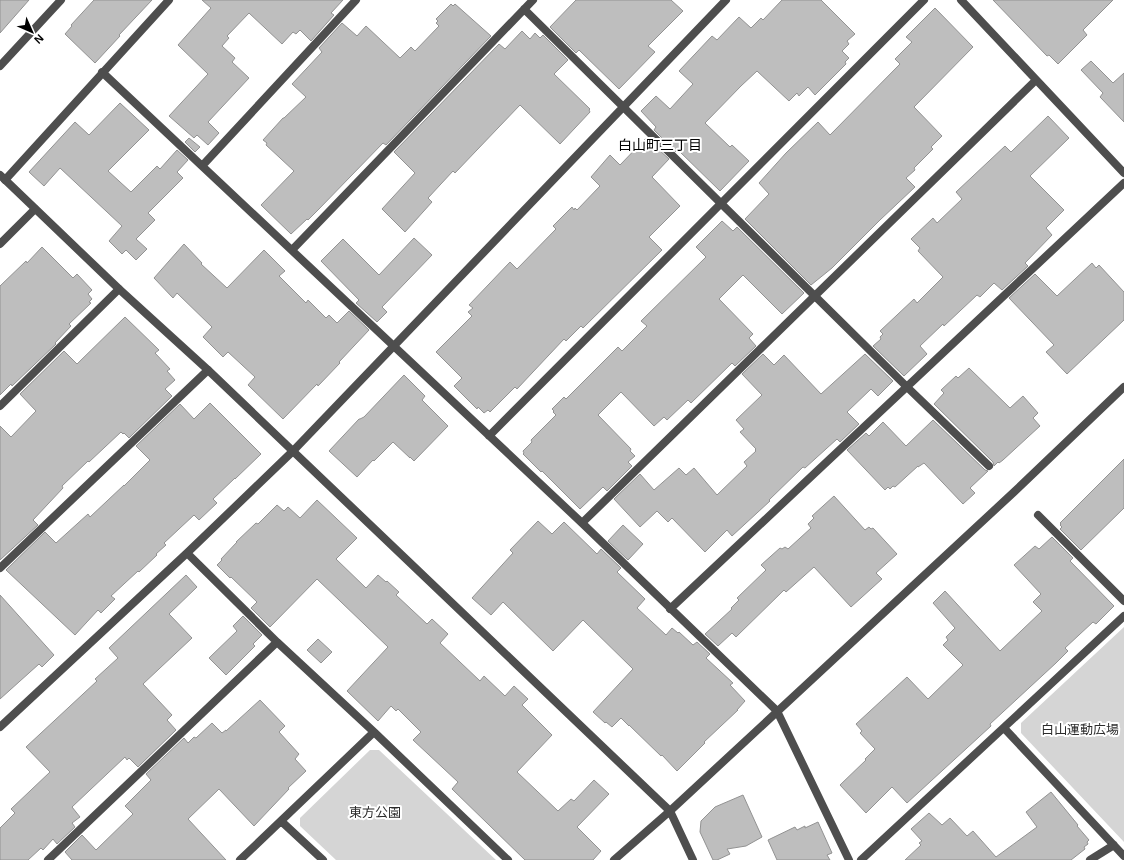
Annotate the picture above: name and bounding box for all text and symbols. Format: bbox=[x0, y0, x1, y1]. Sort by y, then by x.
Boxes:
north arrow bbox=[12, 12, 52, 52]
text: N bbox=[32, 32, 46, 46]
district label: 白山町三丁目 bbox=[618, 137, 702, 153]
park label: 白山運動広場 bbox=[1041, 722, 1119, 737]
park label: 東方公園 bbox=[349, 805, 401, 820]

